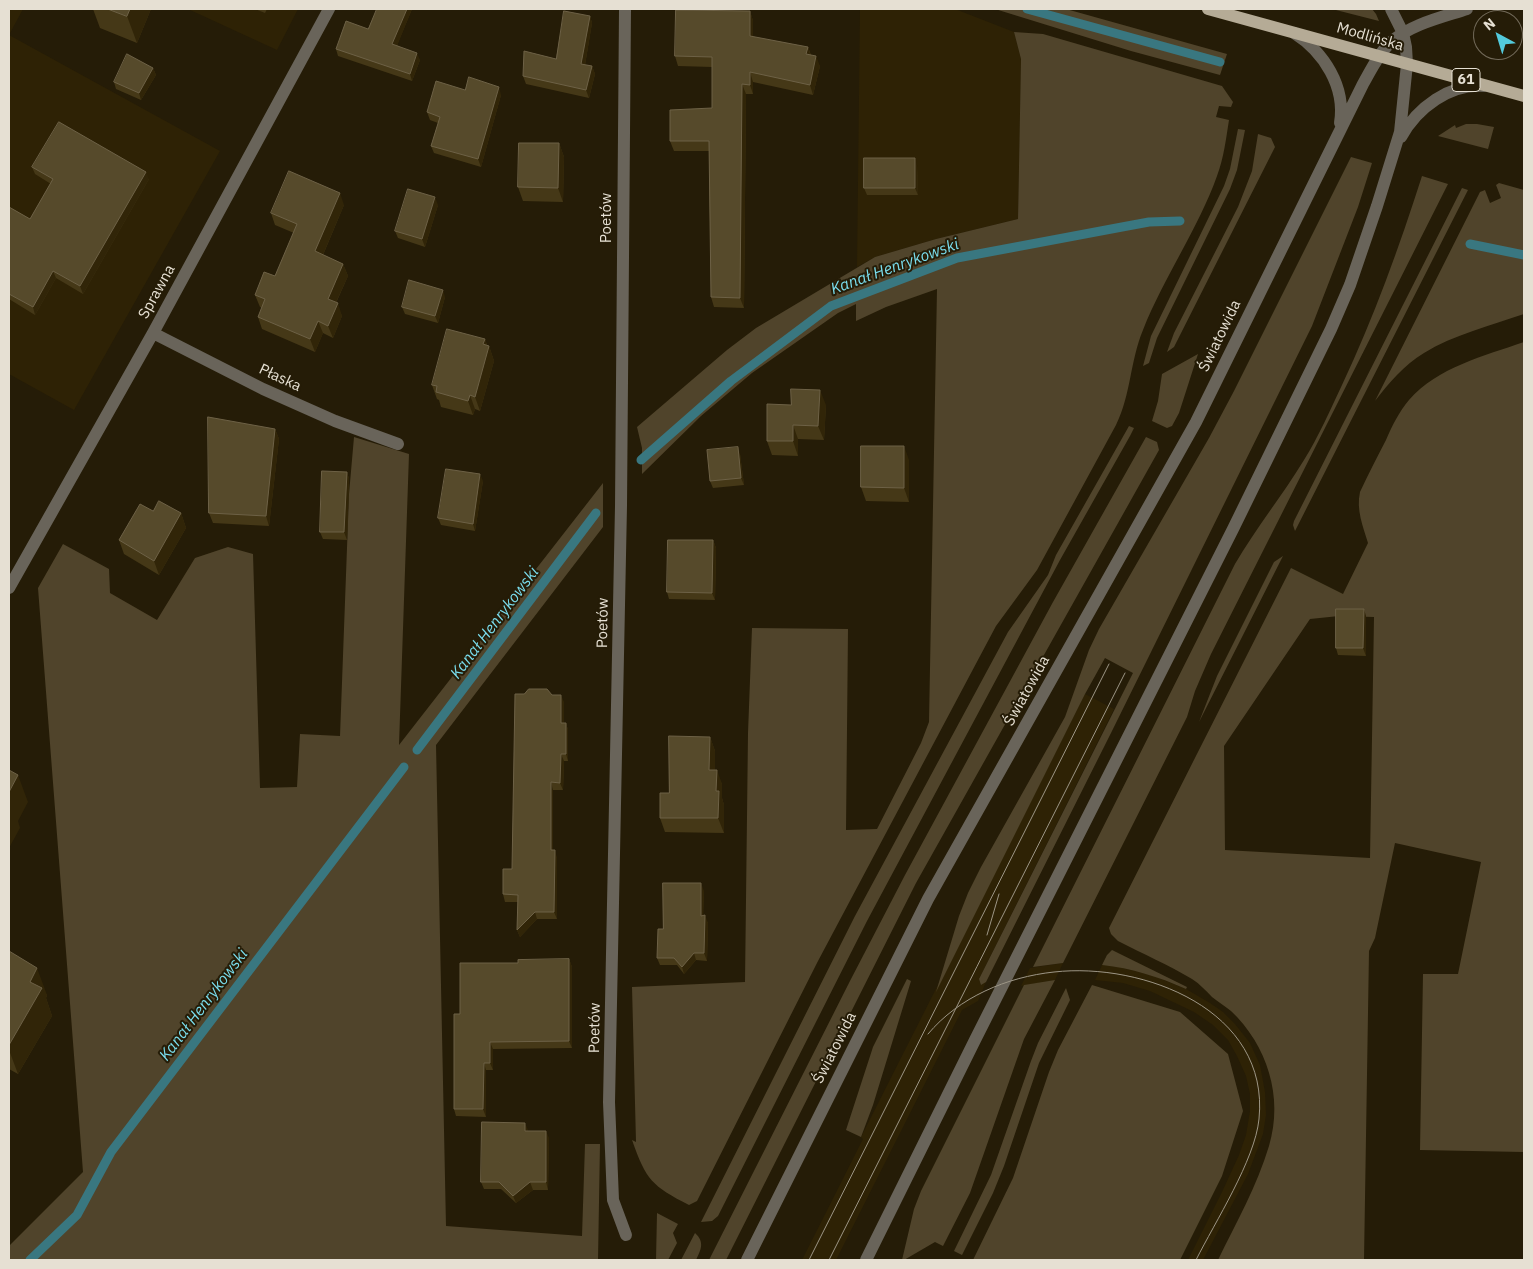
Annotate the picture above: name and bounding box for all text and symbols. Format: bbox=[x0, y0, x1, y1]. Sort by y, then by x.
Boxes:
north arrow bbox=[1473, 10, 1523, 60]
text: N bbox=[1480, 14, 1499, 34]
street label: Modlińska bbox=[1334, 19, 1406, 55]
road number: 61 bbox=[1452, 68, 1480, 92]
street label: Poetów bbox=[598, 193, 616, 243]
water label: Kanał Henrykowski bbox=[828, 235, 962, 299]
street label: Sprawna bbox=[135, 262, 179, 322]
street label: Światowida bbox=[1195, 297, 1245, 375]
street label: Płaska bbox=[256, 360, 304, 396]
water label: Kanał Henrykowski bbox=[447, 563, 543, 683]
street label: Poetów bbox=[594, 598, 612, 648]
street label: Światowida bbox=[1000, 653, 1054, 729]
water label: Kanał Henrykowski bbox=[156, 945, 252, 1065]
street label: Poetów bbox=[586, 1003, 604, 1053]
street label: Światowida bbox=[809, 1009, 861, 1087]

